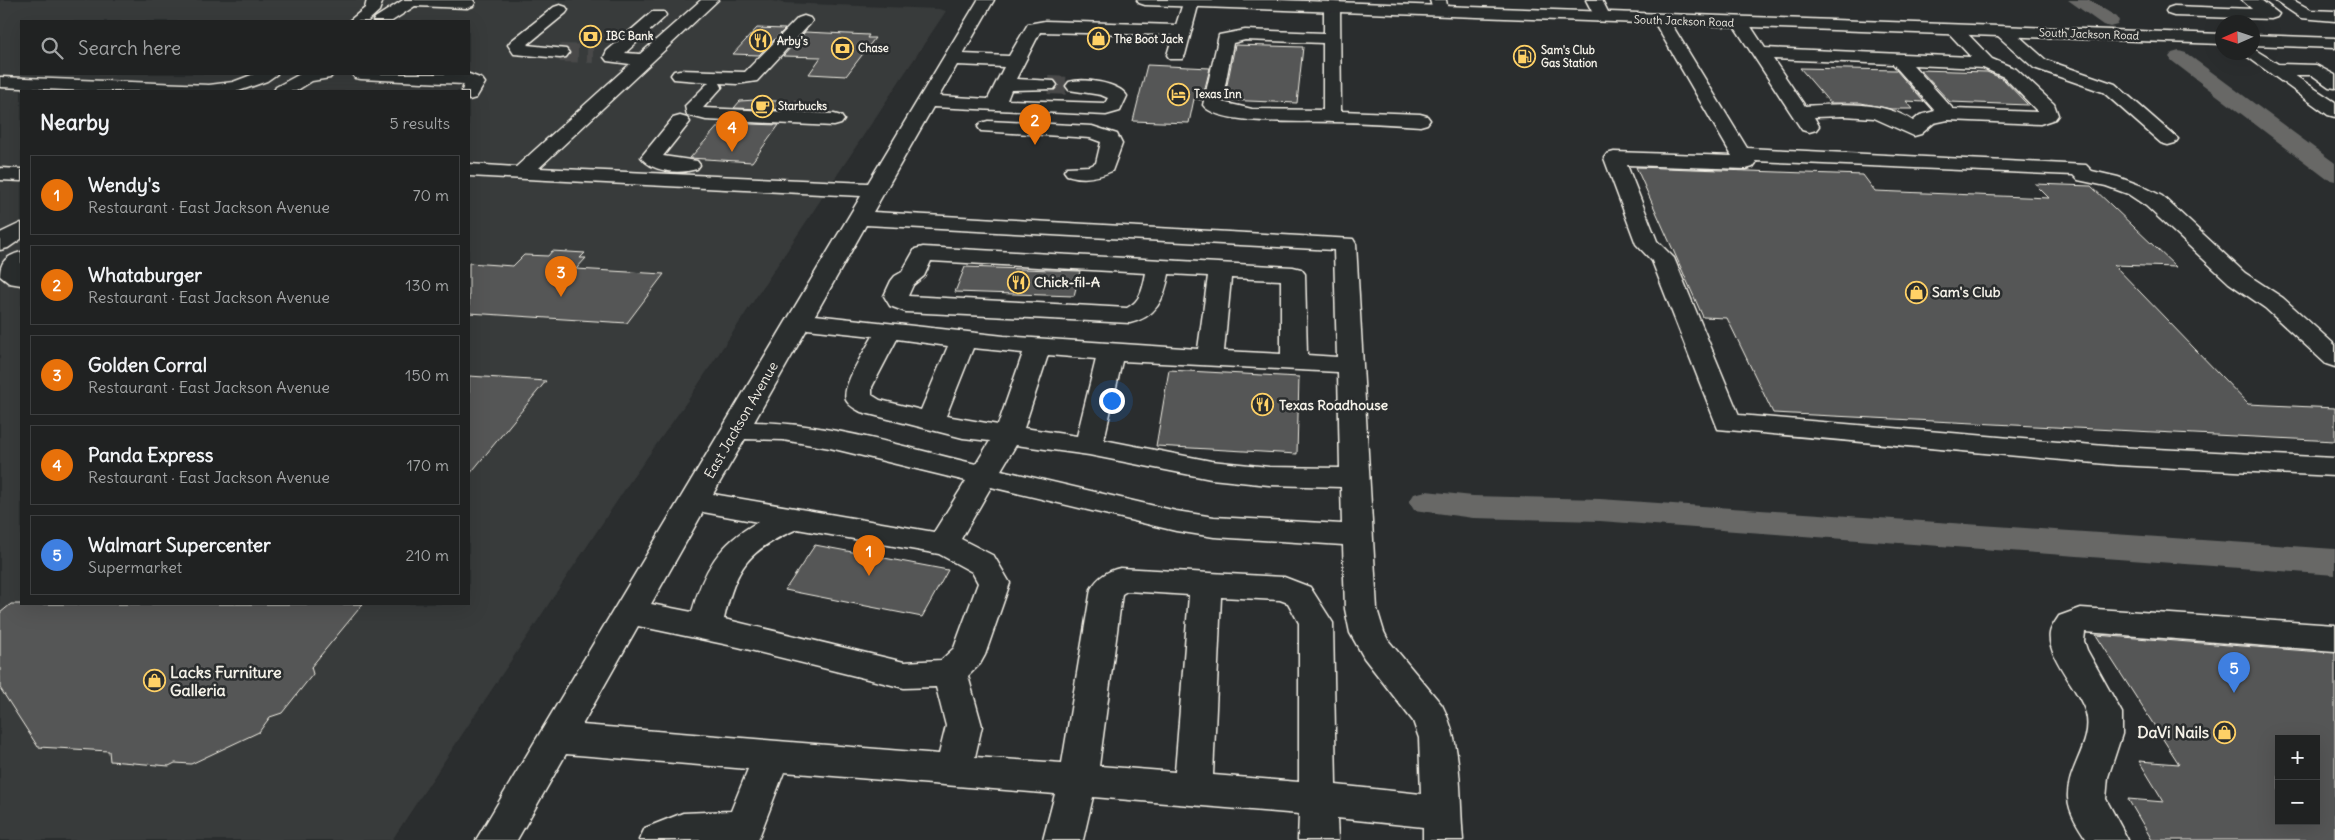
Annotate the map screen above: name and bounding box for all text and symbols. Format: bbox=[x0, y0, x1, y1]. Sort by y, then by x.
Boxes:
street label: South Jackson Road bbox=[1634, 12, 1735, 30]
north arrow bbox=[2215, 15, 2260, 60]
search box bbox=[20, 20, 470, 75]
bank icon: IBC Bank bbox=[578, 24, 602, 48]
street label: South Jackson Road bbox=[2039, 25, 2140, 43]
shop icon: The Boot Jack bbox=[1086, 27, 1110, 51]
place label: IBC Bank bbox=[606, 29, 654, 43]
restaurant icon: Arby's bbox=[749, 29, 773, 53]
place label: The Boot Jack bbox=[1114, 32, 1184, 46]
icon: search bbox=[38, 34, 66, 62]
place label: Arby's bbox=[777, 34, 808, 49]
text: Search here bbox=[78, 36, 181, 60]
bank icon: Chase bbox=[830, 36, 854, 60]
place label: Chase bbox=[858, 41, 889, 55]
place label: Sam's Club Gas Station bbox=[1541, 43, 1598, 70]
fuel station icon: Sam's Club Gas Station bbox=[1513, 44, 1537, 68]
hotel icon: Texas Inn bbox=[1166, 82, 1190, 106]
place label: Texas Inn bbox=[1194, 87, 1242, 101]
cafe icon: Starbucks bbox=[750, 94, 774, 118]
place label: Starbucks bbox=[778, 99, 827, 113]
pin: 2 bbox=[1019, 104, 1051, 145]
text: Nearby bbox=[40, 109, 110, 136]
pin: 4 bbox=[716, 111, 748, 152]
text: 5 results bbox=[389, 113, 450, 133]
text: Wendy's bbox=[88, 173, 160, 197]
text: 1 bbox=[54, 185, 60, 205]
text: 70 m bbox=[413, 185, 449, 205]
text: Restaurant · East Jackson Avenue bbox=[88, 197, 330, 217]
pin: 3 bbox=[545, 256, 577, 297]
text: Whataburger bbox=[88, 263, 202, 287]
restaurant icon: Chick-fil-A bbox=[1006, 270, 1030, 294]
place label: Chick-fil-A bbox=[1034, 273, 1100, 291]
text: 2 bbox=[53, 275, 61, 295]
text: 130 m bbox=[405, 275, 449, 295]
shop icon: Sam's Club bbox=[1904, 280, 1928, 304]
place label: Sam's Club bbox=[1932, 283, 2001, 301]
text: Restaurant · East Jackson Avenue bbox=[88, 287, 330, 307]
text: Golden Corral bbox=[88, 353, 207, 377]
street label: East Jackson Avenue bbox=[700, 358, 782, 482]
text: 3 bbox=[52, 365, 62, 385]
text: 150 m bbox=[405, 365, 449, 385]
text: Restaurant · East Jackson Avenue bbox=[88, 377, 330, 397]
your location bbox=[1099, 388, 1125, 414]
restaurant icon: Texas Roadhouse bbox=[1251, 393, 1275, 417]
place label: Texas Roadhouse bbox=[1279, 396, 1389, 414]
text: Panda Express bbox=[88, 443, 213, 467]
text: 4 bbox=[52, 455, 62, 475]
text: 170 m bbox=[406, 455, 449, 475]
text: Restaurant · East Jackson Avenue bbox=[88, 467, 330, 487]
text: Walmart Supercenter bbox=[88, 533, 271, 557]
pin: 1 bbox=[853, 535, 885, 576]
text: 5 bbox=[52, 545, 62, 565]
text: 210 m bbox=[406, 545, 449, 565]
text: Supermarket bbox=[88, 557, 182, 577]
pin: 5 bbox=[2218, 652, 2250, 693]
place label: Lacks Furniture Galleria bbox=[170, 662, 282, 700]
shop icon: Lacks Furniture Galleria bbox=[142, 669, 166, 693]
shop icon: DaVi Nails bbox=[2213, 720, 2237, 744]
place label: DaVi Nails bbox=[2137, 722, 2209, 742]
map controls bbox=[2275, 735, 2320, 825]
button: + bbox=[2275, 735, 2320, 780]
button: − bbox=[2275, 780, 2320, 825]

